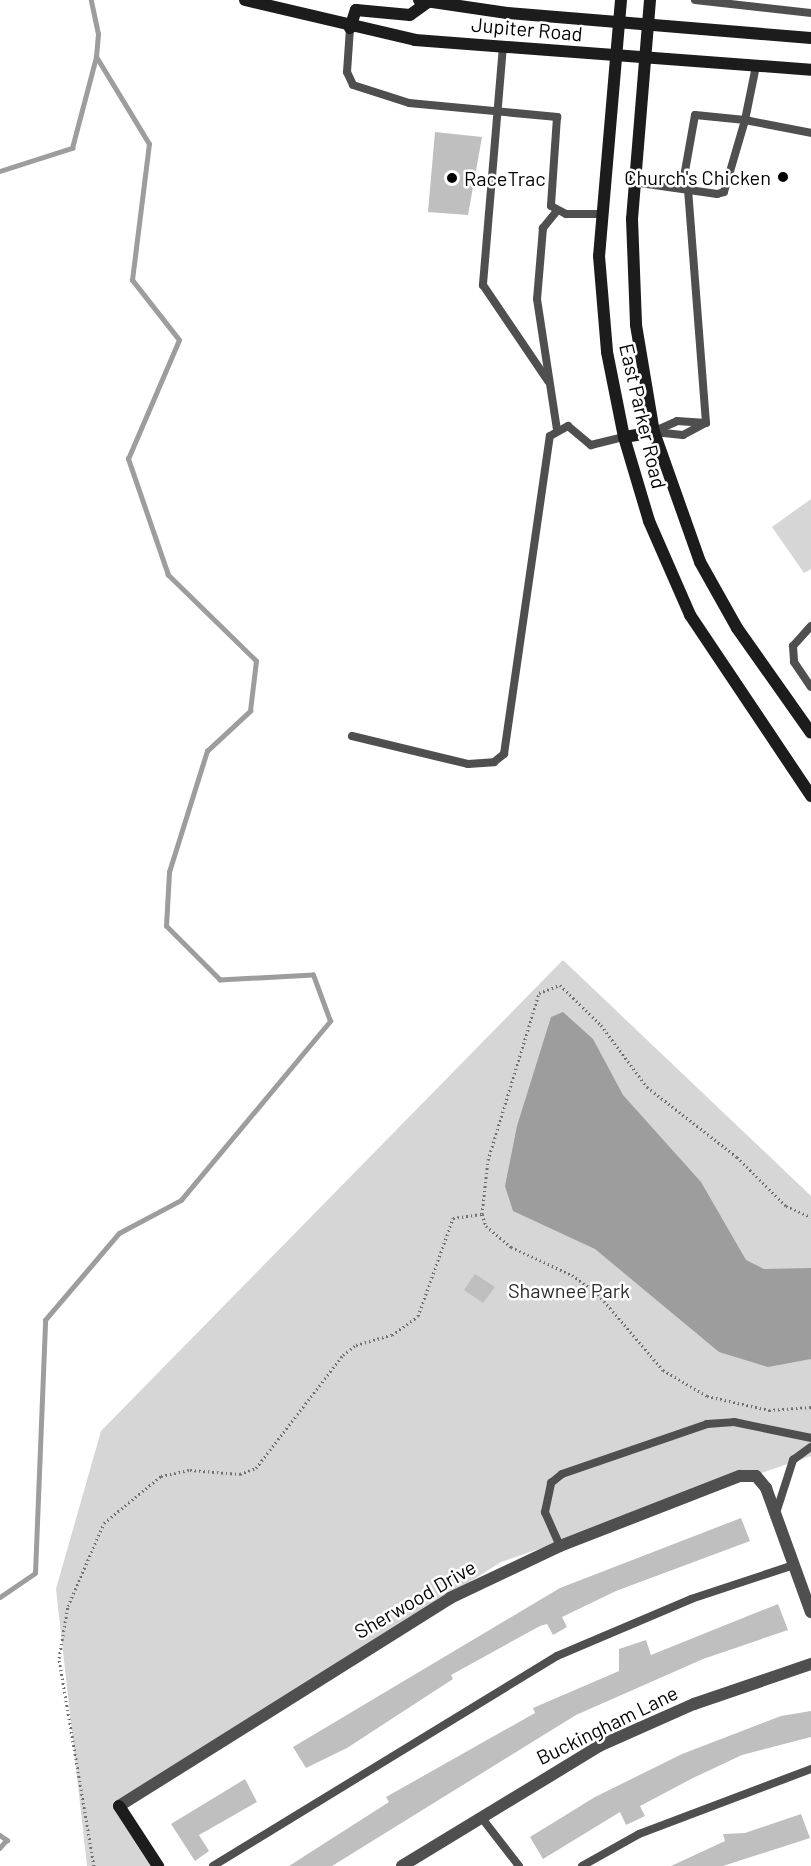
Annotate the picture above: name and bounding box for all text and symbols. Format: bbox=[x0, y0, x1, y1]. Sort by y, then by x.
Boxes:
street label: Jupiter Road bbox=[470, 12, 584, 46]
place label: Church's Chicken bbox=[624, 165, 771, 189]
place label: RaceTrac bbox=[464, 166, 546, 190]
marker: Church's Chicken bbox=[776, 170, 790, 184]
marker: RaceTrac bbox=[445, 171, 459, 185]
street label: East Parker Road bbox=[615, 341, 671, 491]
park label: Shawnee Park bbox=[508, 1278, 630, 1302]
street label: Sherwood Drive bbox=[350, 1555, 480, 1643]
street label: Buckingham Lane bbox=[532, 1680, 682, 1770]

